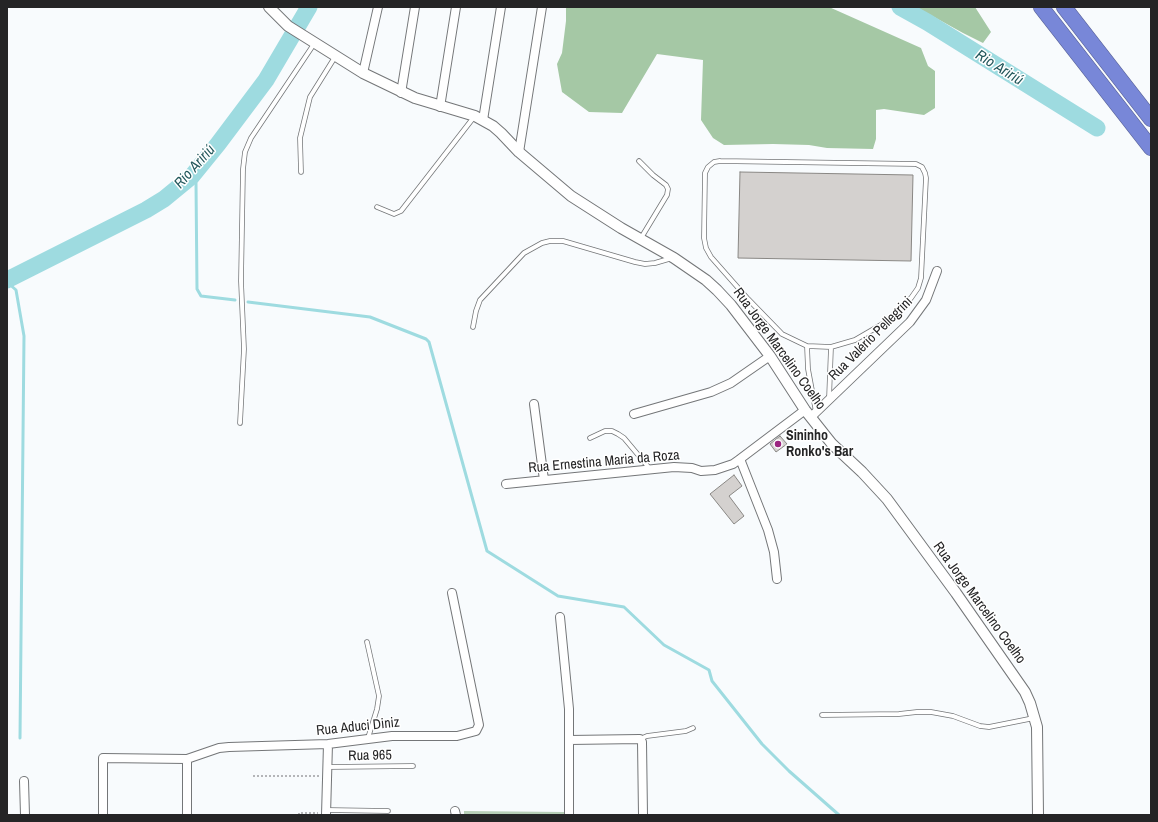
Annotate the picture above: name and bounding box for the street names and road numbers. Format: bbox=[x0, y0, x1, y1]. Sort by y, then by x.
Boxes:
street label: Rua Jorge Marcelino Coelho bbox=[729, 285, 829, 413]
street label: Rua Valério Pellegrini bbox=[826, 294, 916, 384]
street label: Rua Ernestina Maria da Roza bbox=[528, 447, 680, 477]
street label: Rua Jorge Marcelino Coelho bbox=[929, 539, 1029, 667]
street label: Rua Aduci Diniz bbox=[316, 714, 400, 740]
street label: Rua 965 bbox=[348, 747, 392, 765]

